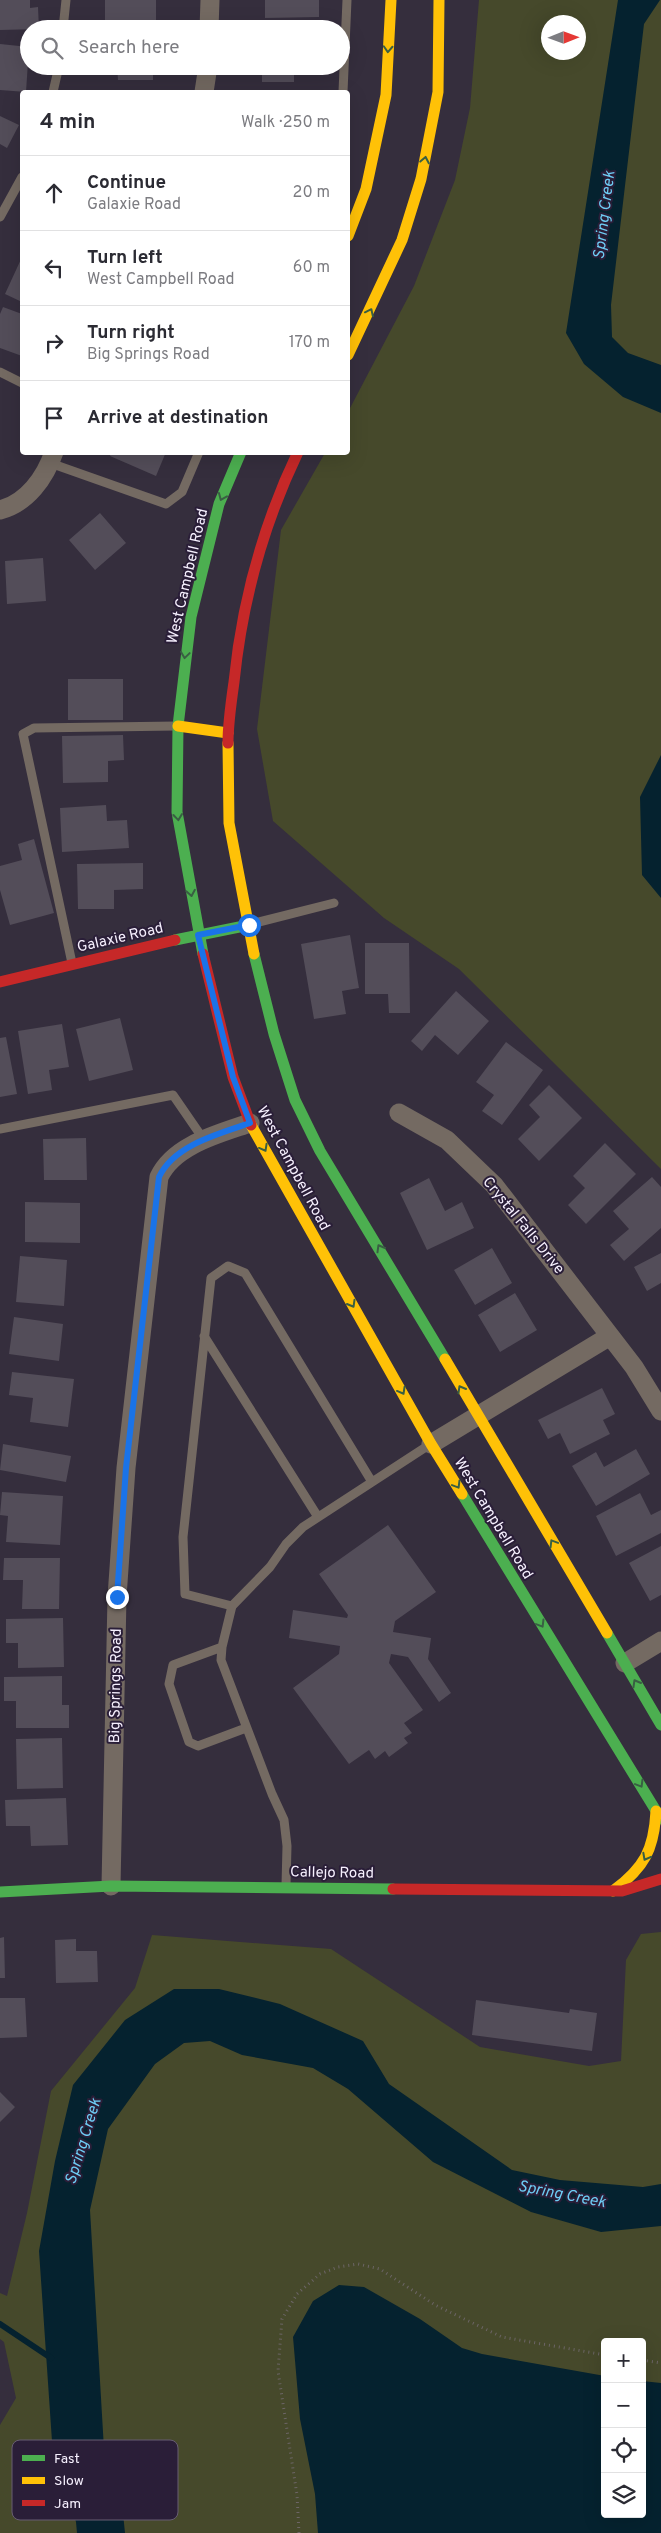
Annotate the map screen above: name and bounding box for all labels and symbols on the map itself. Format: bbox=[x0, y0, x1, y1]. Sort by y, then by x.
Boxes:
north arrow bbox=[541, 15, 586, 60]
one-way arrow bbox=[383, 45, 394, 53]
one-way arrow bbox=[419, 155, 429, 164]
water label: Spring Creek bbox=[590, 169, 620, 261]
one-way arrow bbox=[364, 308, 374, 317]
one-way arrow bbox=[218, 492, 228, 501]
street label: West Campbell Road bbox=[164, 507, 213, 646]
one-way arrow bbox=[181, 651, 191, 660]
one-way arrow bbox=[172, 814, 183, 822]
one-way arrow bbox=[185, 889, 195, 897]
route start bbox=[238, 914, 261, 937]
street label: Galaxie Road bbox=[75, 919, 165, 958]
street label: West Campbell Road bbox=[252, 1103, 334, 1234]
one-way arrow bbox=[258, 1142, 268, 1151]
street label: Crystal Falls Drive bbox=[478, 1173, 568, 1279]
one-way arrow bbox=[376, 1244, 386, 1253]
one-way arrow bbox=[346, 1299, 356, 1308]
one-way arrow bbox=[457, 1385, 467, 1394]
one-way arrow bbox=[395, 1386, 405, 1395]
street label: West Campbell Road bbox=[449, 1455, 536, 1583]
one-way arrow bbox=[450, 1480, 460, 1489]
one-way arrow bbox=[550, 1540, 560, 1549]
route end bbox=[106, 1586, 129, 1609]
one-way arrow bbox=[535, 1618, 545, 1627]
street label: Big Springs Road bbox=[106, 1628, 127, 1744]
one-way arrow bbox=[633, 1679, 643, 1688]
one-way arrow bbox=[633, 1779, 643, 1788]
one-way arrow bbox=[642, 1852, 652, 1861]
street label: Callejo Road bbox=[290, 1863, 374, 1884]
water label: Spring Creek bbox=[61, 2095, 107, 2187]
water label: Spring Creek bbox=[516, 2177, 608, 2213]
legend bbox=[12, 2440, 178, 2520]
text: Fast bbox=[54, 2451, 80, 2468]
text: Slow bbox=[54, 2473, 84, 2490]
text: Jam bbox=[54, 2496, 81, 2513]

